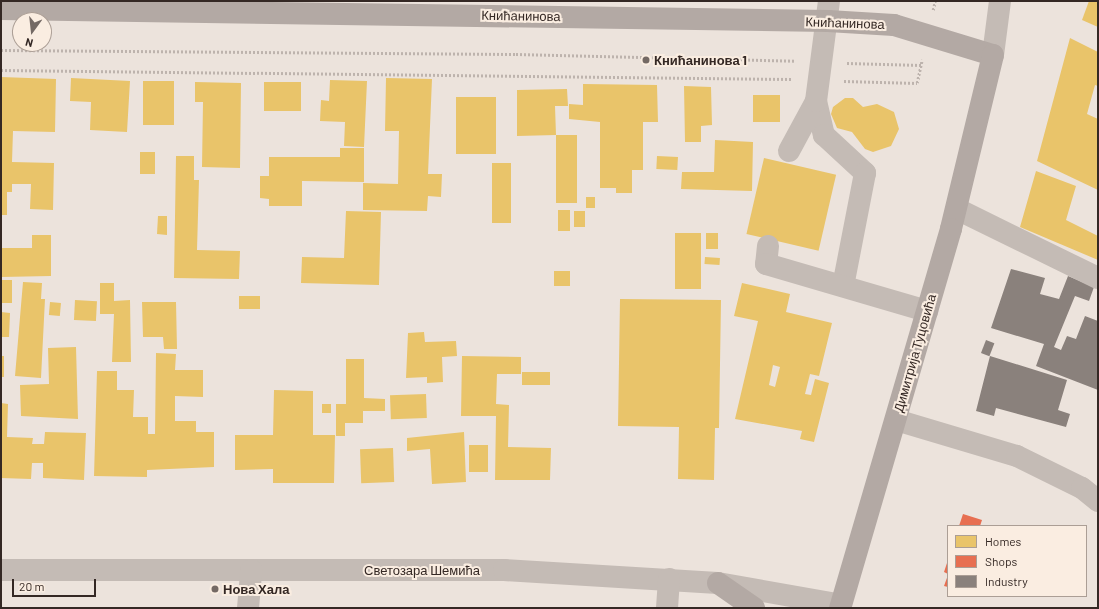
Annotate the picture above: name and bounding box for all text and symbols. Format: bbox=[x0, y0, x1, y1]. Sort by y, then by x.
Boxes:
street label: Книћанинова bbox=[481, 8, 561, 24]
north arrow bbox=[12, 12, 52, 52]
street label: Книћанинова bbox=[805, 14, 885, 32]
text: N bbox=[24, 36, 34, 50]
place label: Книћанинова 1 bbox=[654, 52, 747, 68]
marker: Книћанинова 1 bbox=[641, 55, 651, 65]
street label: Димитрија Туцовића bbox=[891, 292, 939, 414]
legend bbox=[947, 525, 1087, 597]
text: Homes bbox=[985, 534, 1021, 548]
text: Shops bbox=[985, 554, 1017, 568]
street label: Светозара Шемића bbox=[364, 562, 480, 578]
scale bar bbox=[14, 571, 98, 597]
text: Industry bbox=[985, 574, 1028, 588]
text: 20 m bbox=[19, 579, 45, 593]
place label: Нова Хала bbox=[223, 581, 289, 597]
marker: Нова Хала bbox=[210, 584, 220, 594]

